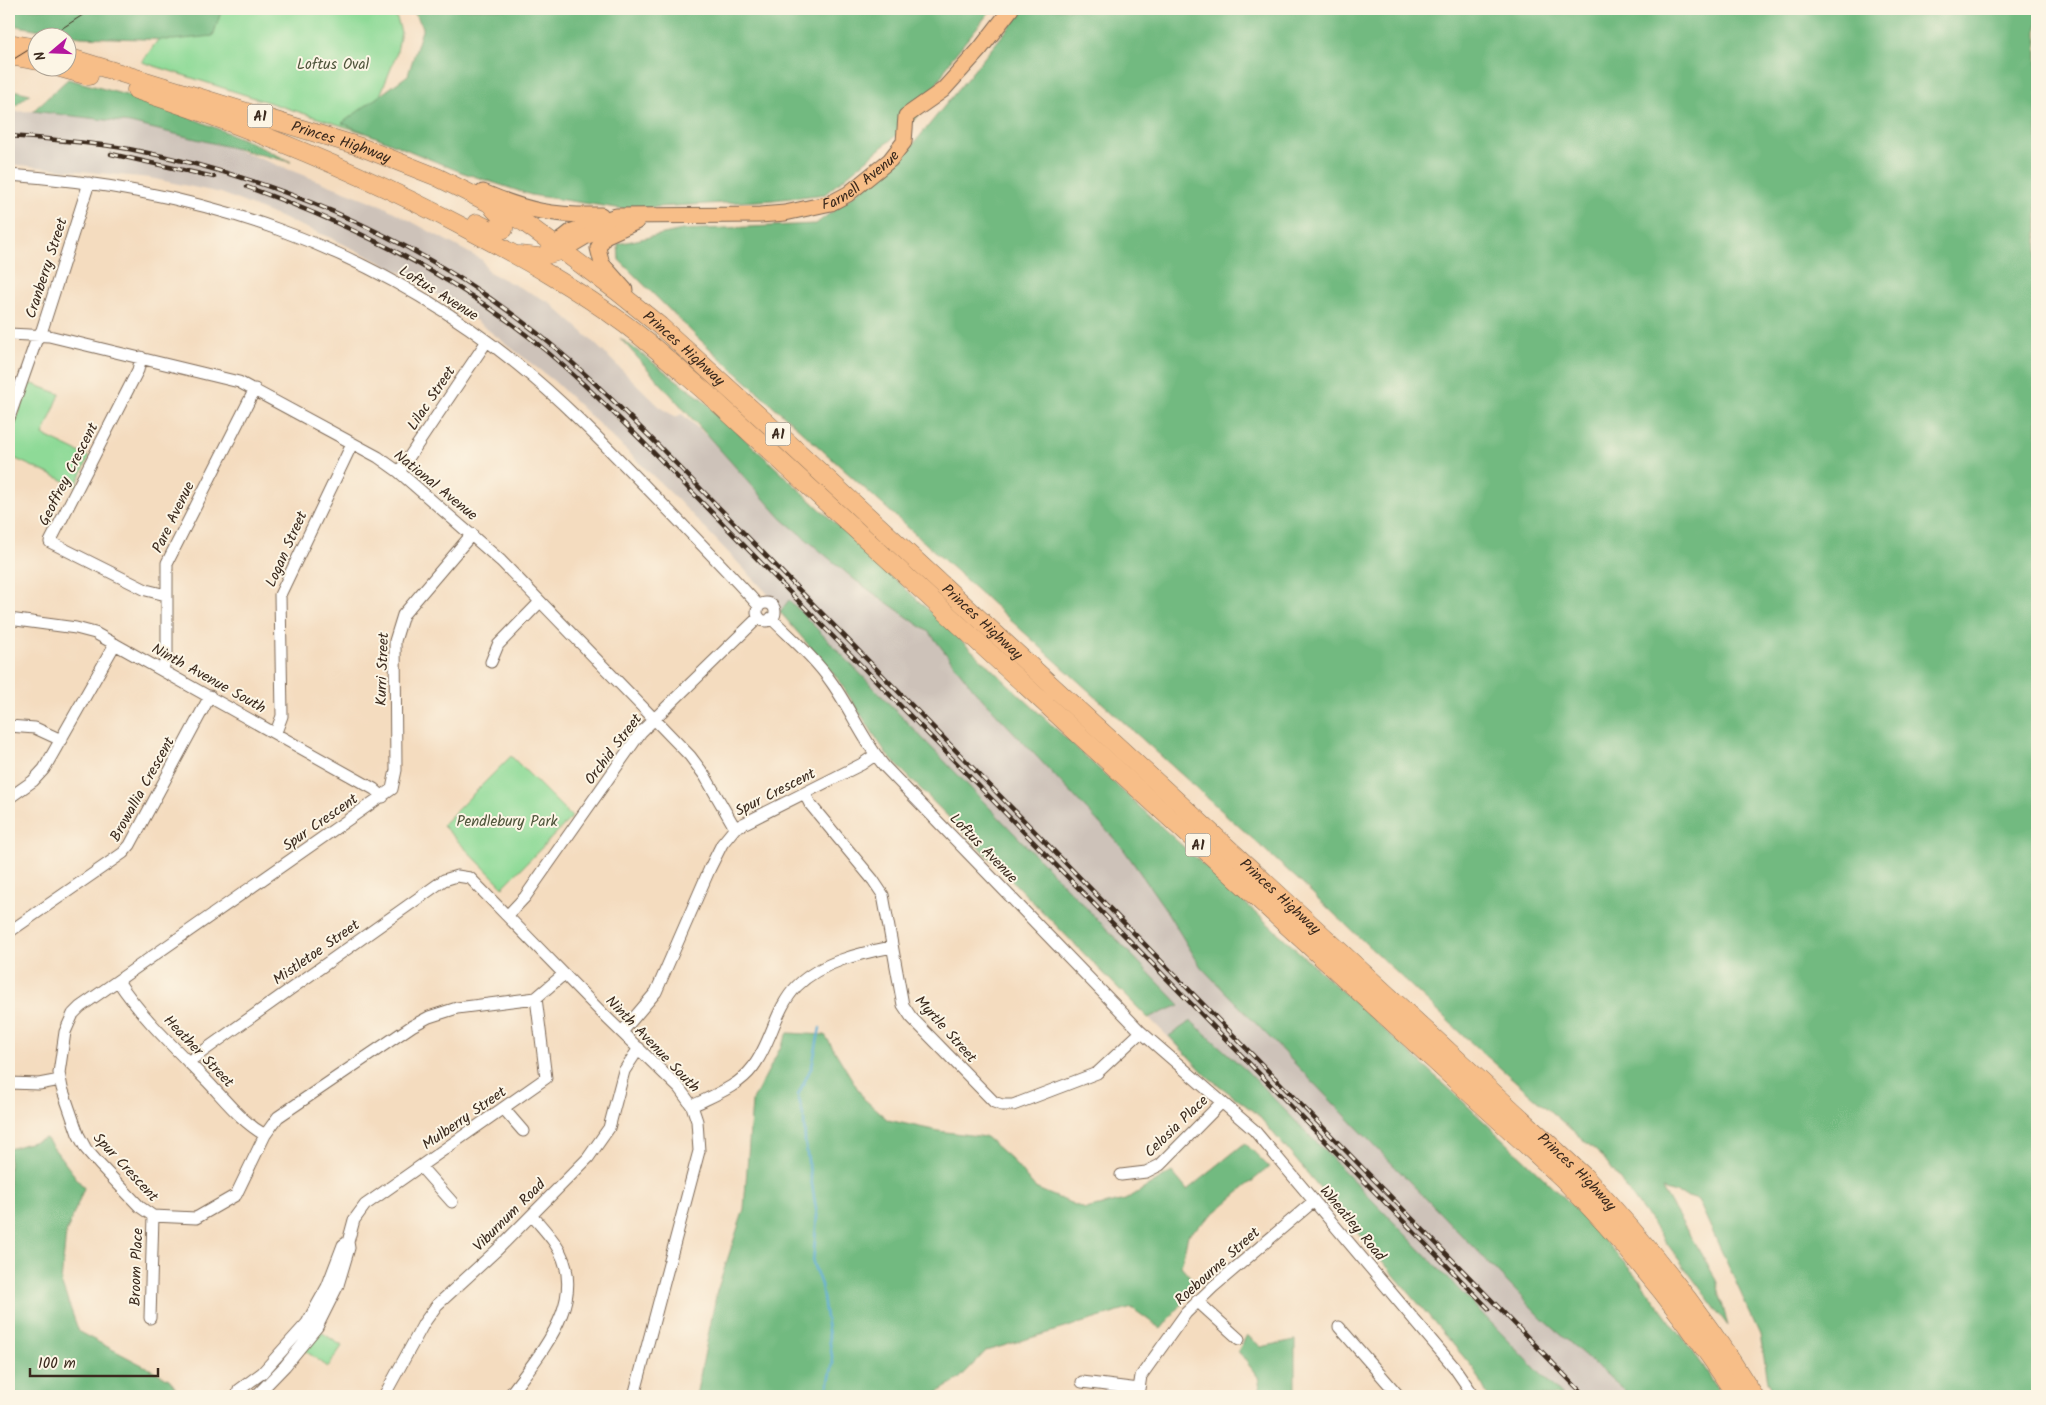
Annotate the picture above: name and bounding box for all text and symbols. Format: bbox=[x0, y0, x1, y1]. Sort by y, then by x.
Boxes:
north arrow bbox=[28, 28, 78, 78]
text: N bbox=[29, 48, 52, 64]
park label: Loftus Oval bbox=[297, 53, 369, 77]
road number: A1 bbox=[248, 104, 272, 128]
street label: Princes Highway bbox=[288, 115, 395, 171]
street label: Farnell Avenue bbox=[820, 145, 906, 218]
street label: Cranberry Street bbox=[19, 215, 75, 322]
street label: Loftus Avenue bbox=[394, 260, 483, 328]
street label: Princes Highway bbox=[637, 305, 731, 393]
street label: Lilac Street bbox=[401, 361, 462, 436]
street label: Geoffrey Crescent bbox=[33, 418, 105, 530]
road number: A1 bbox=[766, 422, 790, 446]
street label: National Avenue bbox=[388, 444, 483, 527]
street label: Pare Avenue bbox=[146, 477, 202, 557]
street label: Logan Street bbox=[259, 507, 314, 591]
street label: Princes Highway bbox=[936, 579, 1029, 667]
street label: Kurri Street bbox=[370, 632, 396, 706]
street label: Ninth Avenue South bbox=[147, 637, 270, 720]
street label: Orchid Street bbox=[579, 709, 649, 790]
street label: Browallia Crescent bbox=[104, 732, 182, 846]
street label: Spur Crescent bbox=[731, 762, 820, 823]
street label: Spur Crescent bbox=[278, 788, 364, 858]
street label: Loftus Avenue bbox=[943, 808, 1023, 890]
park label: Pendlebury Park bbox=[456, 810, 559, 834]
road number: A1 bbox=[1186, 834, 1210, 856]
street label: Princes Highway bbox=[1233, 853, 1327, 942]
street label: Mistletoe Street bbox=[268, 914, 365, 992]
street label: Ninth Avenue South bbox=[599, 990, 705, 1099]
street label: Myrtle Street bbox=[908, 990, 982, 1069]
street label: Heather Street bbox=[157, 1010, 240, 1094]
street label: Mulberry Street bbox=[417, 1081, 512, 1157]
street label: Celosia Place bbox=[1139, 1090, 1215, 1164]
street label: Spur Crescent bbox=[87, 1127, 164, 1208]
street label: Princes Highway bbox=[1531, 1127, 1623, 1218]
street label: Viburnum Road bbox=[468, 1173, 552, 1258]
street label: Wheatley Road bbox=[1313, 1180, 1392, 1267]
street label: Roebourne Street bbox=[1170, 1222, 1266, 1312]
street label: Broom Place bbox=[124, 1227, 150, 1307]
scale bar bbox=[30, 1345, 158, 1377]
text: 100 m bbox=[38, 1352, 76, 1376]

